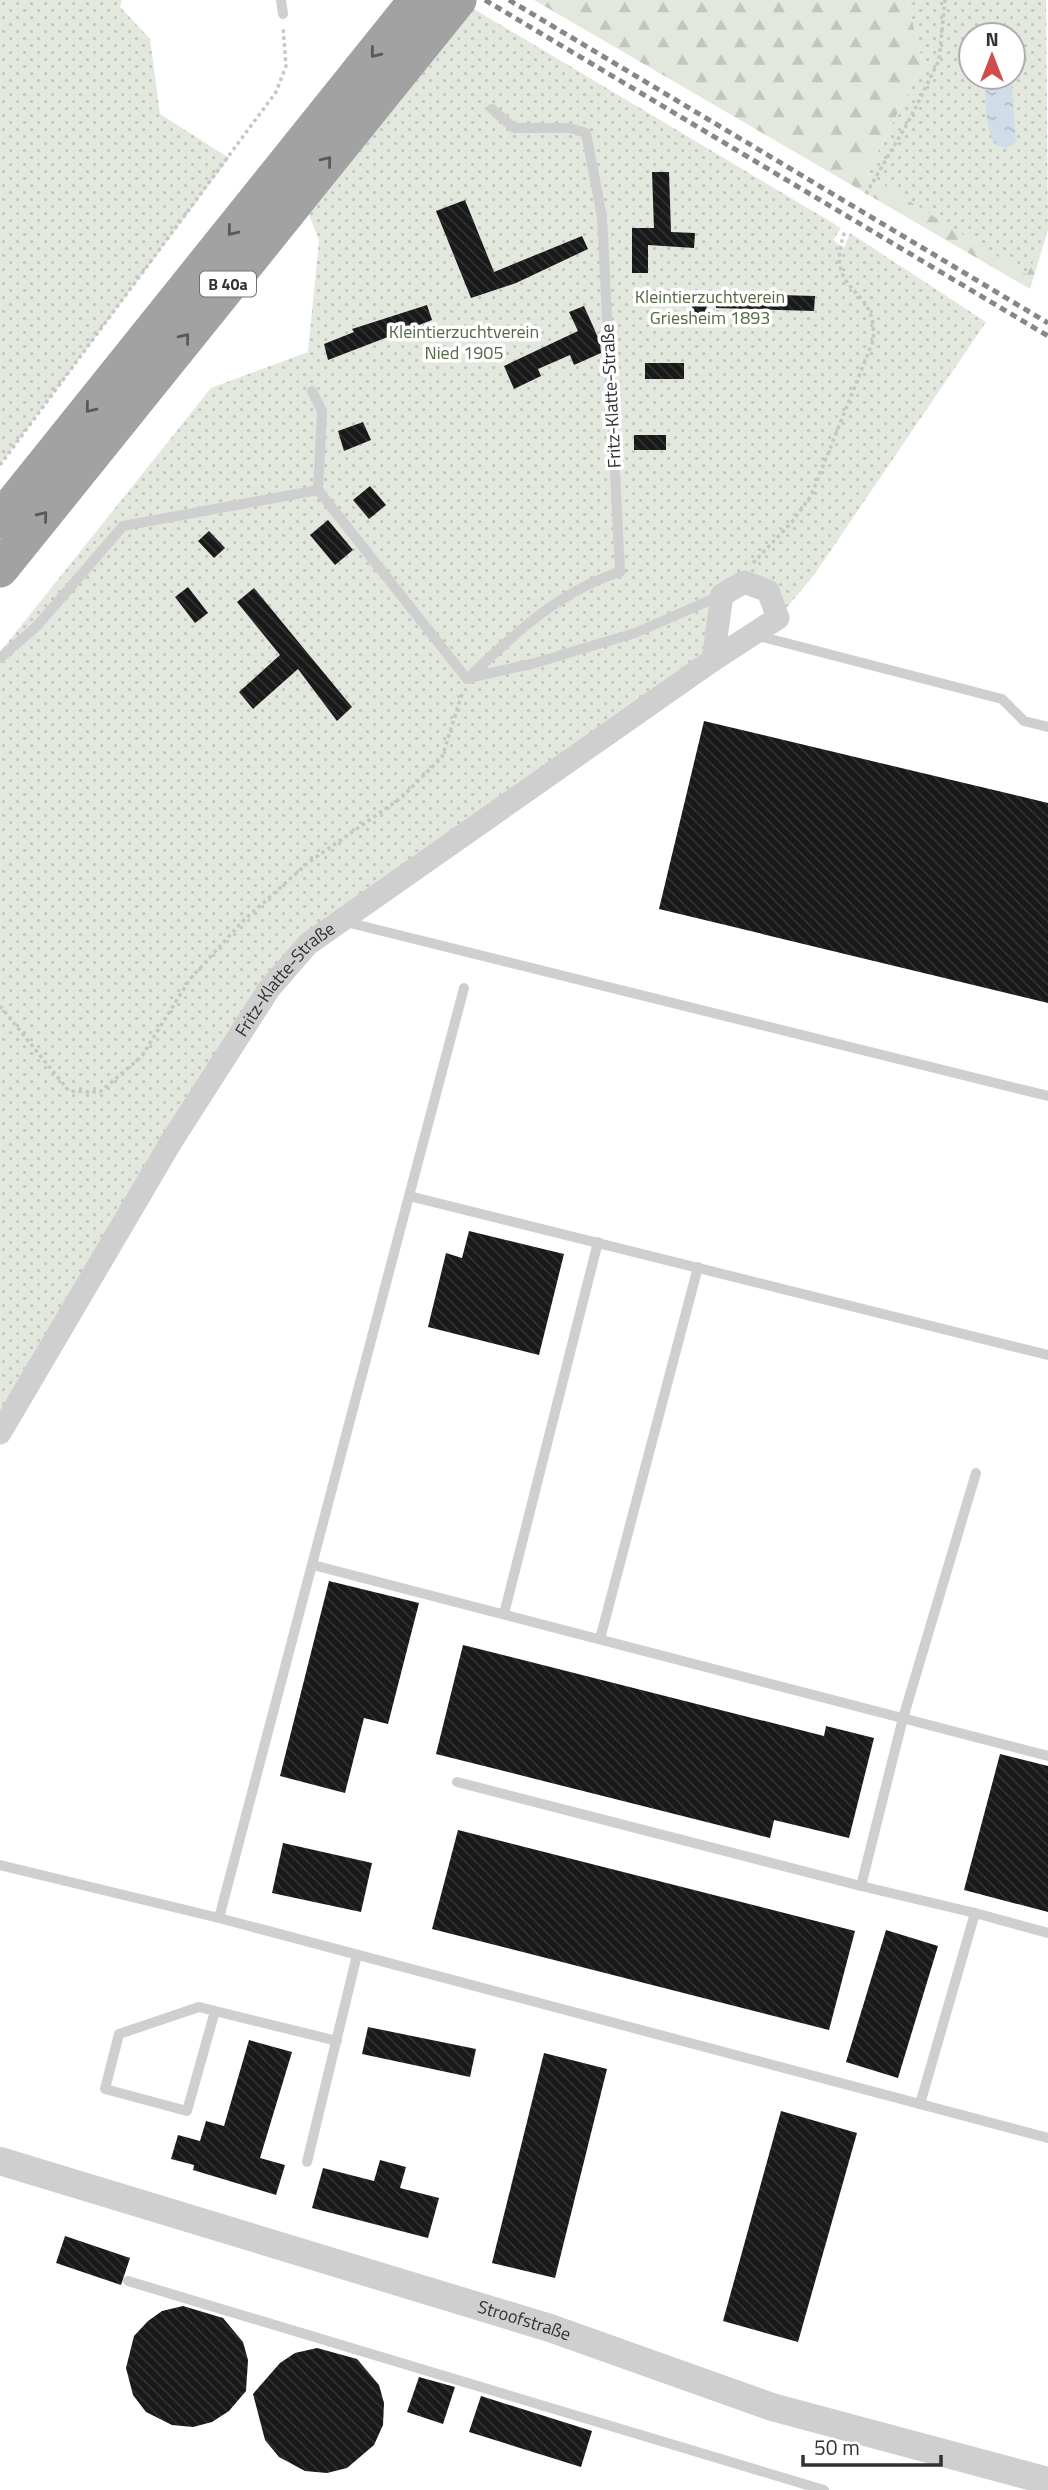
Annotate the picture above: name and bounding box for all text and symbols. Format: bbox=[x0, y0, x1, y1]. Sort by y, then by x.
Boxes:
north arrow bbox=[957, 21, 1027, 91]
text: N bbox=[985, 24, 999, 53]
one-way arrow bbox=[370, 46, 383, 58]
one-way arrow bbox=[319, 157, 332, 169]
one-way arrow bbox=[228, 223, 241, 235]
road number: B 40a bbox=[200, 272, 256, 296]
park label: Kleintierzuchtverein Griesheim 1893 bbox=[635, 283, 785, 331]
park label: Kleintierzuchtverein Nied 1905 bbox=[389, 318, 539, 366]
street label: Fritz-Klatte-Straße bbox=[593, 323, 628, 469]
one-way arrow bbox=[176, 334, 189, 346]
one-way arrow bbox=[86, 400, 98, 413]
one-way arrow bbox=[34, 511, 47, 524]
street label: Fritz-Klatte-Straße bbox=[228, 915, 340, 1042]
street label: Stroofstraße bbox=[474, 2293, 575, 2347]
scale bar bbox=[803, 2424, 941, 2468]
text: 50 m bbox=[814, 2431, 860, 2463]

